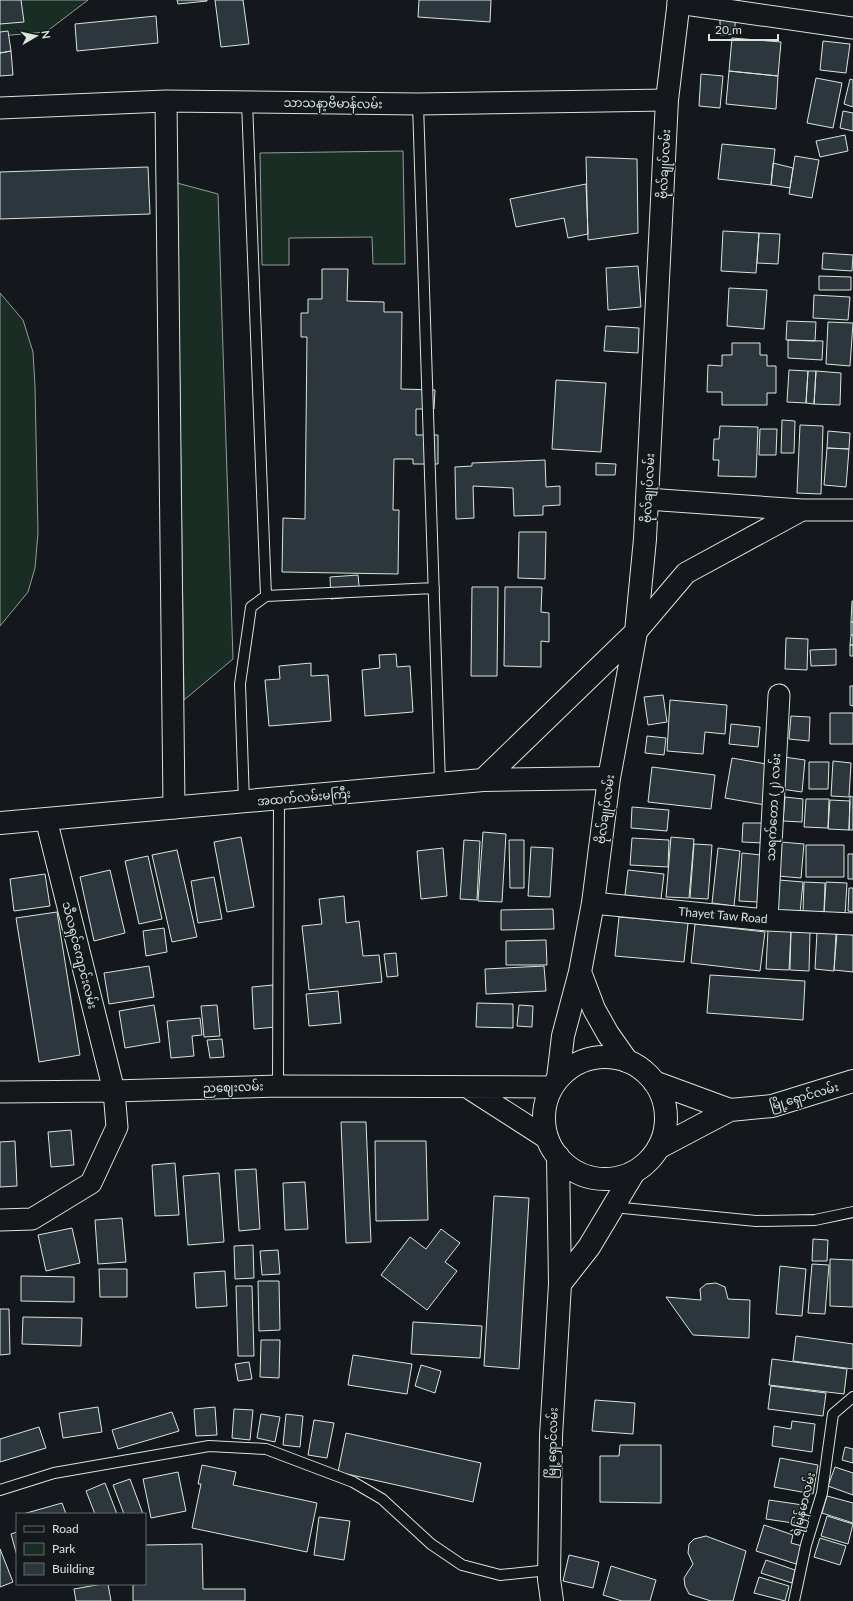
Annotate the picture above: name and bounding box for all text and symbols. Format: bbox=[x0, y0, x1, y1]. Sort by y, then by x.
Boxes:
north arrow bbox=[16, 16, 56, 56]
scale bar bbox=[709, 16, 778, 42]
text: 20 m bbox=[715, 22, 742, 37]
text: N bbox=[39, 29, 53, 40]
street label: သာသနာ့ဗိမာန်လမ်း bbox=[283, 94, 383, 114]
street label: ဗိုလ်ချုပ်လမ်း bbox=[654, 129, 676, 199]
street label: ဗိုလ်ချုပ်လမ်း bbox=[638, 453, 660, 523]
street label: သရက်တော (၂) လမ်း bbox=[762, 753, 786, 862]
street label: ဗိုလ်ချုပ်လမ်း bbox=[592, 773, 620, 845]
street label: အထက်လမ်းမကြီး bbox=[256, 784, 352, 812]
street label: သီလရှင်ကျောင်းလမ်း bbox=[56, 899, 102, 1011]
street label: Thayet Taw Road bbox=[678, 904, 768, 926]
street label: ညဈေးလမ်း bbox=[202, 1077, 264, 1099]
street label: မြို့ရှောင်လမ်း bbox=[767, 1078, 841, 1116]
street label: မြို့ရှောင်လမ်း bbox=[542, 1407, 564, 1479]
street label: ရဲမြန်မာလမ်း bbox=[787, 1470, 821, 1538]
legend bbox=[16, 1513, 146, 1585]
text: Road bbox=[52, 1521, 79, 1536]
text: Park bbox=[52, 1541, 76, 1556]
text: Building bbox=[52, 1561, 95, 1576]

